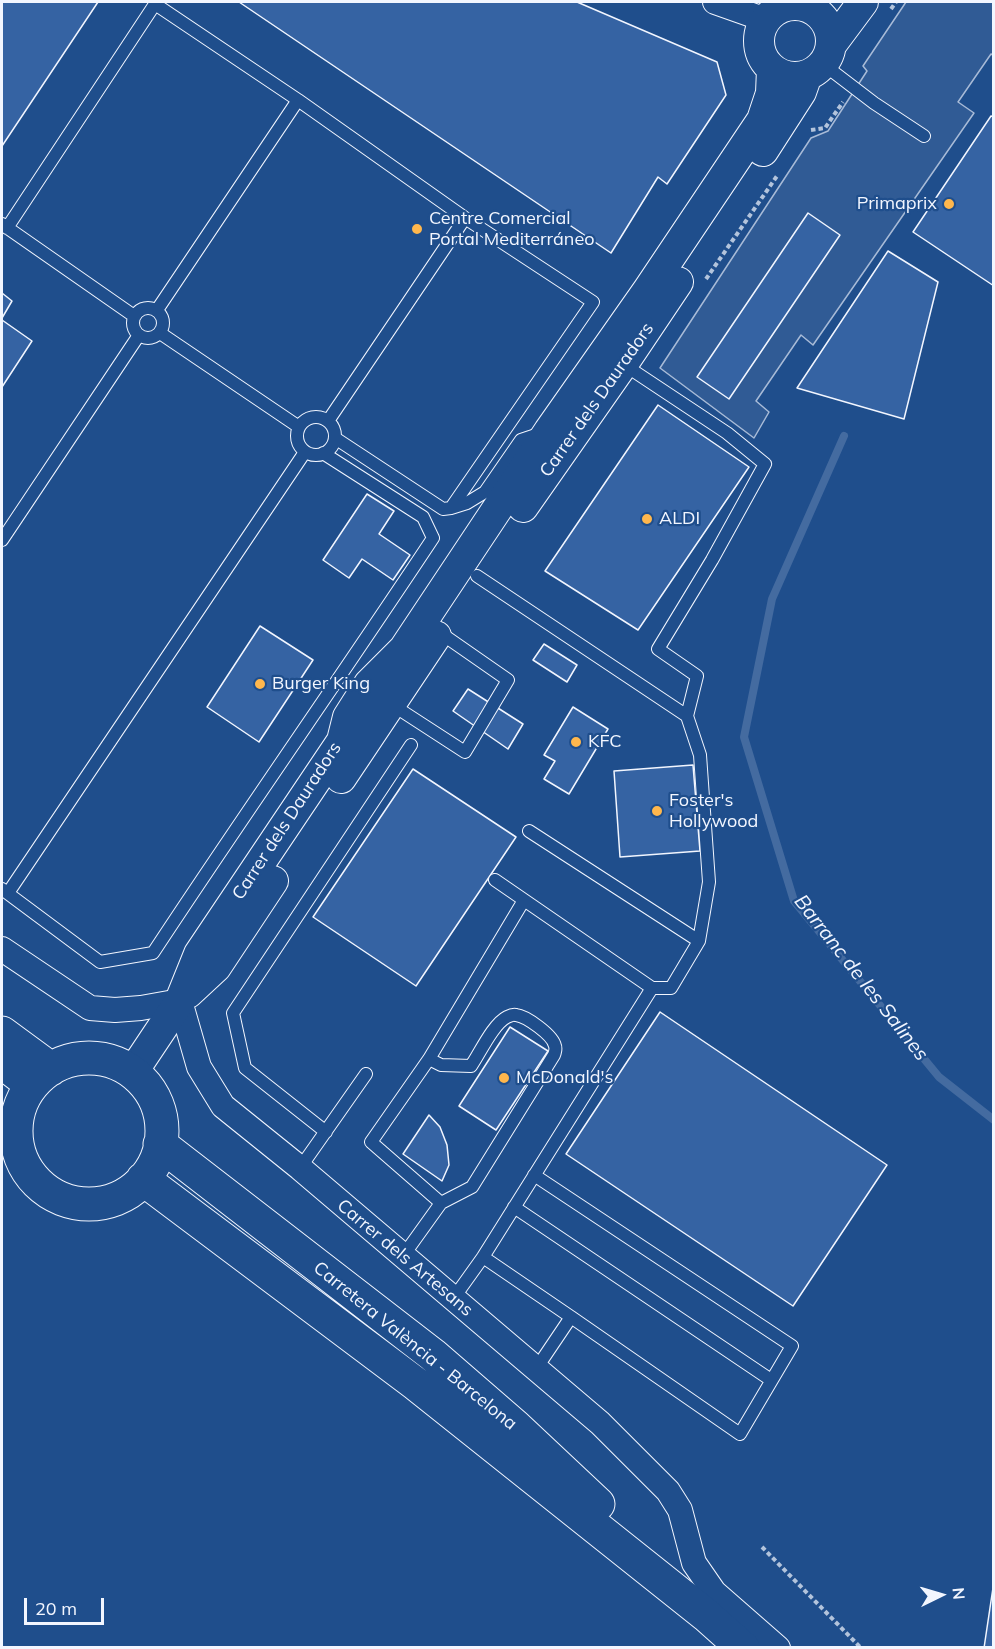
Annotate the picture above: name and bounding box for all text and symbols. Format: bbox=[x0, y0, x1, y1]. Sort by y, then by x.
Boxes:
place label: Primaprix bbox=[857, 193, 937, 215]
marker: Primaprix bbox=[942, 197, 956, 211]
place label: Centre Comercial Portal Mediterráneo bbox=[429, 208, 594, 250]
marker: Centre Comercial Portal Mediterráneo bbox=[410, 222, 424, 236]
street label: Carrer dels Dauradors bbox=[535, 319, 659, 481]
place label: ALDI bbox=[659, 508, 700, 530]
marker: ALDI bbox=[640, 512, 654, 526]
place label: Burger King bbox=[272, 673, 370, 695]
marker: Burger King bbox=[253, 677, 267, 691]
place label: KFC bbox=[588, 731, 622, 753]
marker: KFC bbox=[569, 735, 583, 749]
street label: Carrer dels Dauradors bbox=[228, 738, 346, 904]
place label: Foster's Hollywood bbox=[669, 790, 758, 832]
marker: Foster's Hollywood bbox=[650, 804, 664, 818]
water label: Barranc de les Salines bbox=[789, 890, 933, 1066]
place label: McDonald's bbox=[516, 1067, 613, 1089]
marker: McDonald's bbox=[497, 1071, 511, 1085]
street label: Carrer dels Artesans bbox=[333, 1195, 477, 1321]
street label: Carretera València - Barcelona bbox=[309, 1257, 521, 1435]
north arrow bbox=[911, 1565, 971, 1625]
scale bar bbox=[27, 1586, 106, 1624]
text: N bbox=[948, 1587, 969, 1600]
text: 20 m bbox=[35, 1597, 77, 1620]

